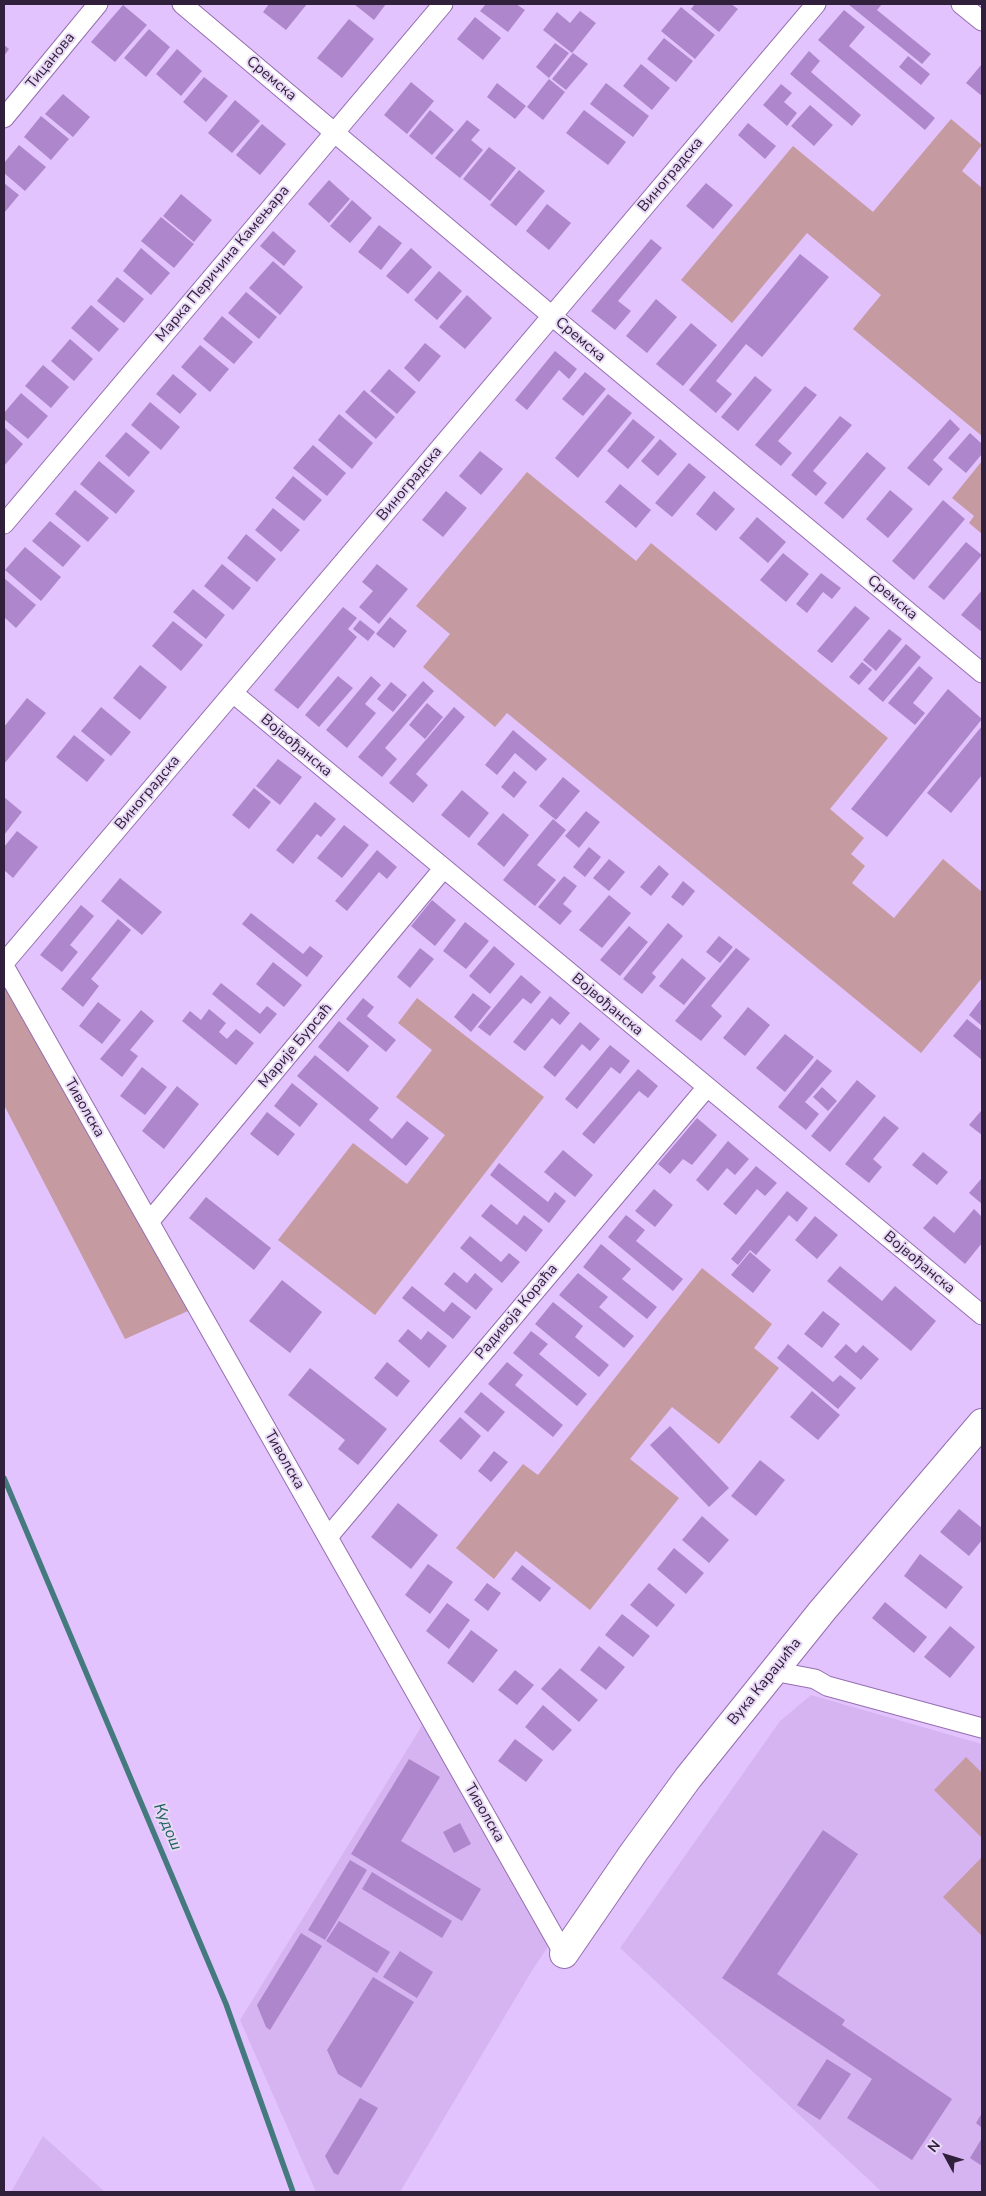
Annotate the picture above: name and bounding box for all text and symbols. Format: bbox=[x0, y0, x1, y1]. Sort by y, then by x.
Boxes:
street label: Тицанова bbox=[23, 29, 79, 93]
street label: Сремска bbox=[242, 53, 300, 105]
street label: Виноградска bbox=[635, 134, 707, 216]
street label: Марка Перичина Камењара bbox=[152, 182, 294, 346]
street label: Сремска bbox=[551, 314, 609, 366]
street label: Виноградска bbox=[374, 443, 446, 525]
street label: Сремска bbox=[863, 572, 921, 624]
street label: Војвођанска bbox=[257, 711, 335, 781]
street label: Виноградска bbox=[112, 752, 184, 834]
street label: Војвођанска bbox=[568, 970, 646, 1040]
street label: Марије Бурсаћ bbox=[255, 1000, 337, 1092]
street label: Тиволска bbox=[60, 1075, 108, 1141]
street label: Војвођанска bbox=[880, 1228, 958, 1298]
street label: Радивоја Кораћа bbox=[472, 1261, 562, 1363]
street label: Тиволска bbox=[260, 1427, 308, 1493]
street label: Вука Караџића bbox=[724, 1635, 806, 1729]
street label: Тиволска bbox=[460, 1780, 508, 1846]
water label: Кудош bbox=[149, 1801, 185, 1853]
north arrow bbox=[921, 2131, 971, 2181]
text: N bbox=[923, 2136, 945, 2156]

